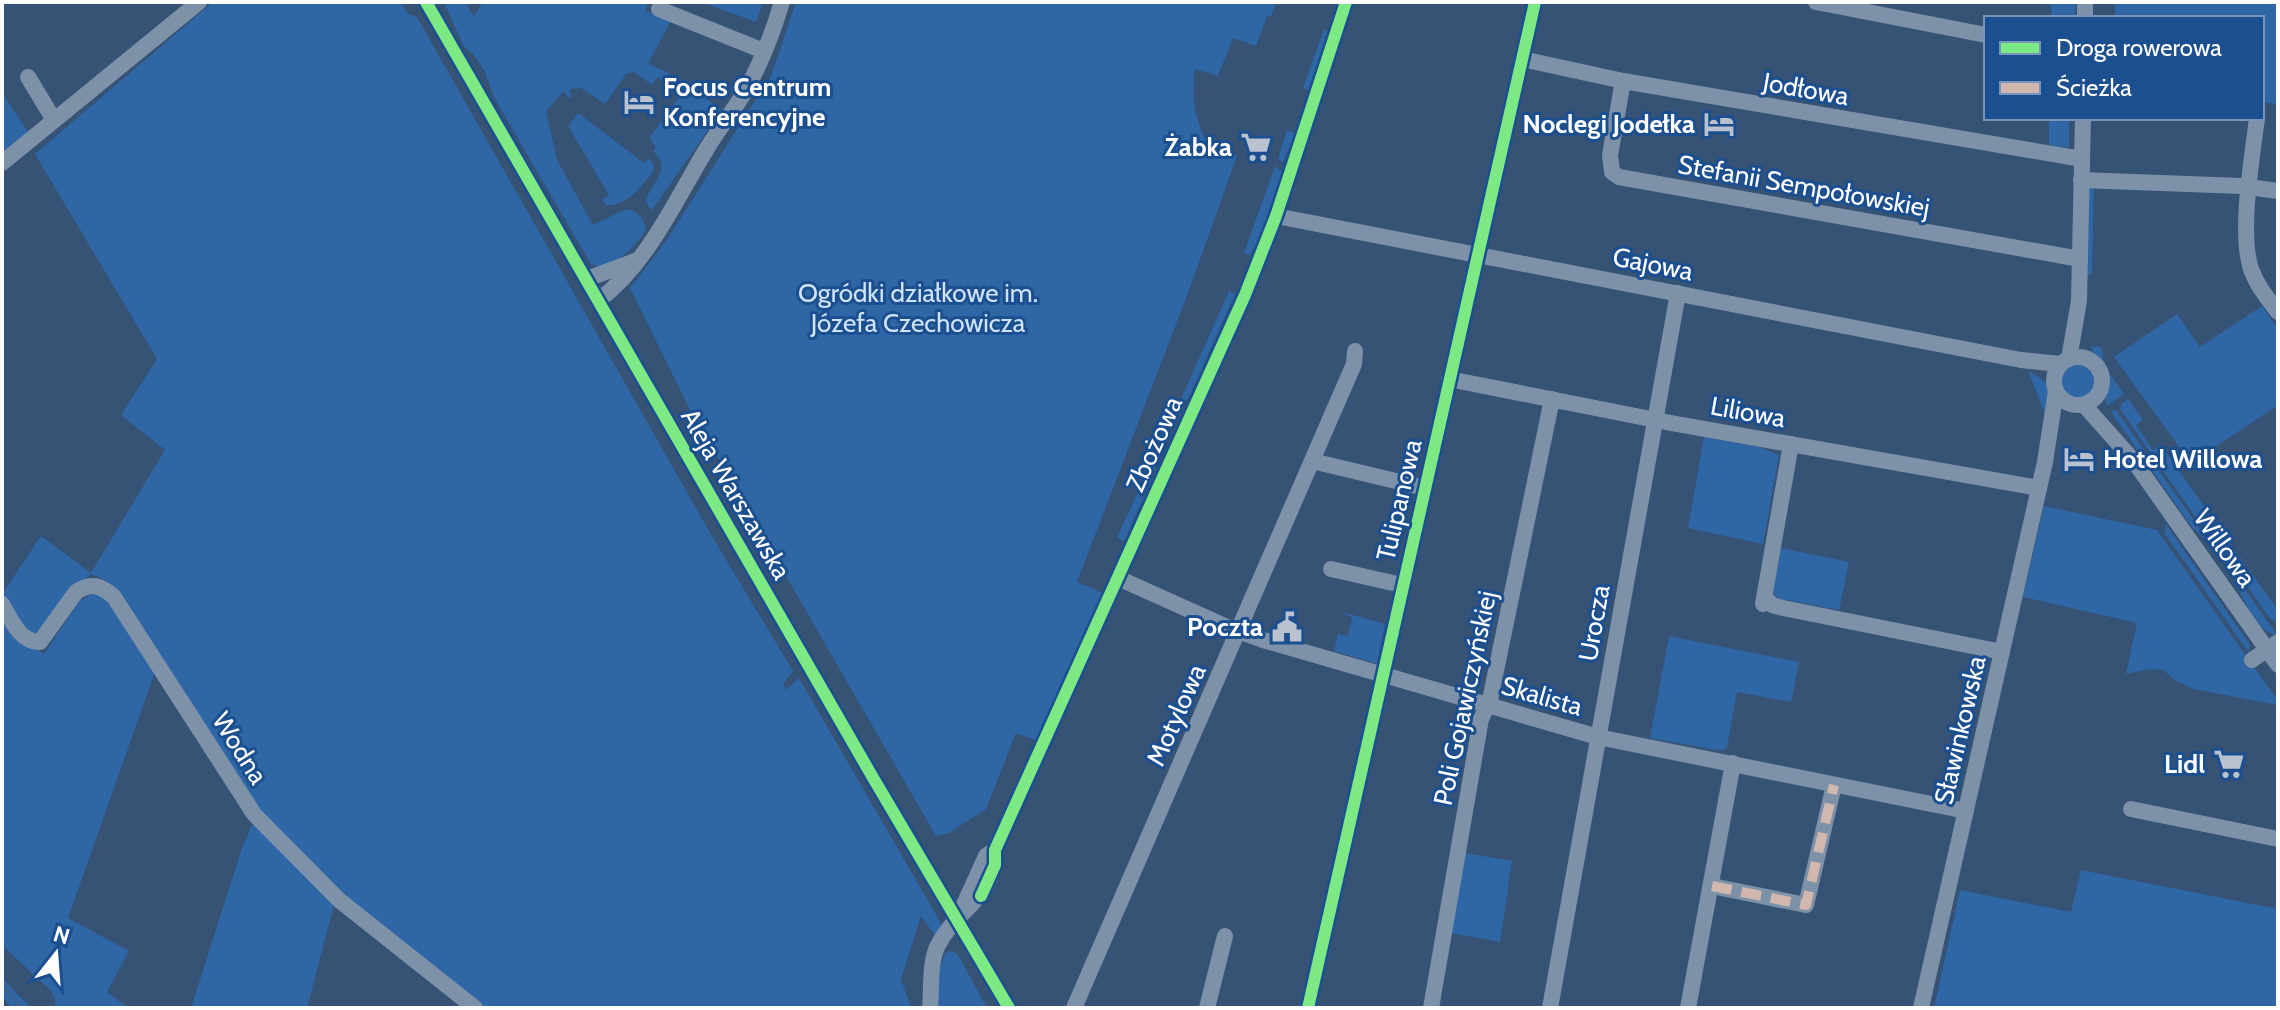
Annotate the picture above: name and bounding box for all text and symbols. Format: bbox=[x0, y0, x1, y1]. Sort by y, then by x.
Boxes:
legend bbox=[1984, 16, 2264, 120]
text: Droga rowerowa bbox=[2056, 33, 2222, 62]
street label: Jodłowa bbox=[1760, 66, 1852, 112]
place label: Focus Centrum Konferencyjne bbox=[663, 71, 831, 133]
text: Ścieżka bbox=[2056, 73, 2132, 102]
hotel icon: Focus Centrum Konferencyjne bbox=[622, 85, 656, 119]
hotel icon: Noclegi Jodełka bbox=[1702, 107, 1736, 141]
place label: Noclegi Jodełka bbox=[1522, 108, 1695, 140]
supermarket icon: Żabka bbox=[1239, 130, 1273, 164]
place label: Żabka bbox=[1165, 131, 1232, 163]
street label: Stefanii Sempołowskiej bbox=[1676, 148, 1932, 224]
street label: Gajowa bbox=[1610, 241, 1696, 288]
park label: Ogródki działkowe im. Józefa Czechowicza bbox=[798, 277, 1038, 339]
street label: Liliowa bbox=[1708, 390, 1789, 434]
street label: Zbożowa bbox=[1119, 391, 1189, 496]
street label: Aleja Warszawska bbox=[674, 403, 798, 586]
street label: Tulipanowa bbox=[1369, 436, 1429, 564]
hotel icon: Hotel Willowa bbox=[2062, 442, 2096, 476]
place label: Hotel Willowa bbox=[2103, 443, 2262, 475]
street label: Willowa bbox=[2187, 503, 2263, 593]
street label: Urocza bbox=[1572, 582, 1617, 664]
street label: Poli Gojawiczyńskiej bbox=[1427, 588, 1503, 808]
public building icon: Poczta bbox=[1270, 610, 1304, 644]
place label: Poczta bbox=[1187, 611, 1263, 643]
street label: Sławinkowska bbox=[1927, 652, 1993, 807]
street label: Motylowa bbox=[1139, 659, 1213, 771]
street label: Skalista bbox=[1498, 669, 1587, 723]
street label: Wodna bbox=[205, 706, 275, 791]
supermarket icon: Lidl bbox=[2212, 747, 2246, 781]
place label: Lidl bbox=[2164, 748, 2205, 780]
north arrow bbox=[16, 914, 96, 994]
text: N bbox=[50, 920, 73, 951]

